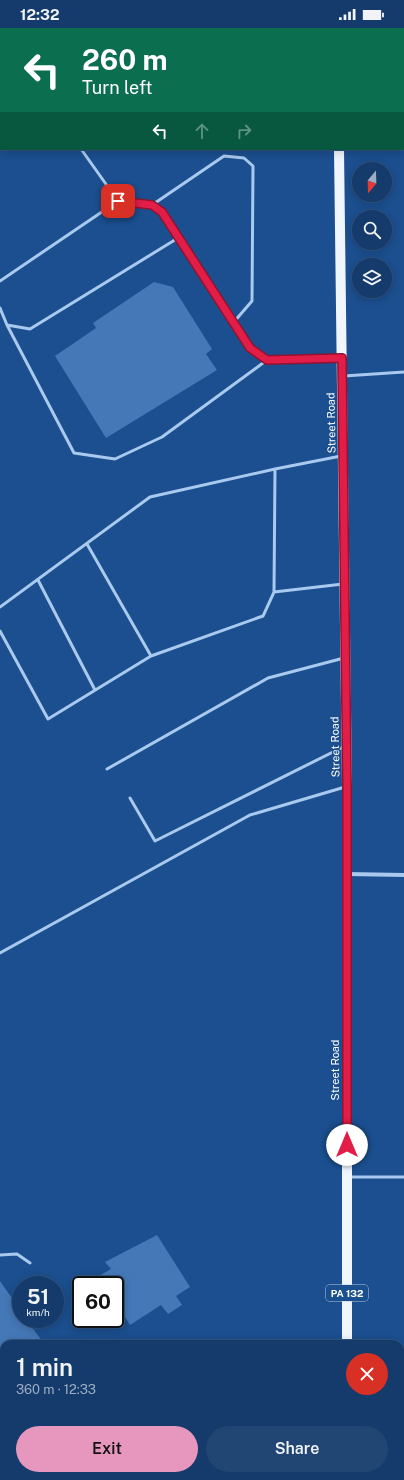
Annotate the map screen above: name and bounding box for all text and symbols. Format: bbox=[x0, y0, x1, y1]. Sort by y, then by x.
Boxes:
text: 12:32 bbox=[20, 6, 60, 23]
text: 260 m bbox=[82, 43, 168, 76]
icon: left bbox=[16, 44, 68, 96]
text: Turn left bbox=[82, 77, 152, 98]
icon: left bbox=[149, 120, 171, 142]
icon: ahead bbox=[191, 120, 213, 142]
icon: right bbox=[233, 120, 255, 142]
north arrow bbox=[352, 162, 392, 202]
map controls bbox=[352, 162, 392, 298]
pin bbox=[101, 184, 135, 218]
icon: arrive bbox=[107, 190, 129, 212]
button: search bbox=[352, 210, 392, 250]
button: layers bbox=[352, 258, 392, 298]
street label: Street Road bbox=[324, 392, 338, 454]
street label: Street Road bbox=[328, 716, 342, 778]
street label: Street Road bbox=[329, 1040, 341, 1100]
position arrow bbox=[326, 1124, 368, 1166]
speed limit sign: 60 bbox=[72, 1276, 124, 1328]
text: 51 bbox=[27, 1285, 49, 1309]
road number: PA 132 bbox=[326, 1285, 368, 1301]
text: km/h bbox=[26, 1306, 50, 1318]
text: 1 min bbox=[16, 1353, 73, 1381]
button: close bbox=[346, 1353, 388, 1395]
text: 360 m · 12:33 bbox=[16, 1382, 96, 1397]
button: Exit bbox=[16, 1426, 198, 1472]
button: Share bbox=[206, 1426, 388, 1472]

